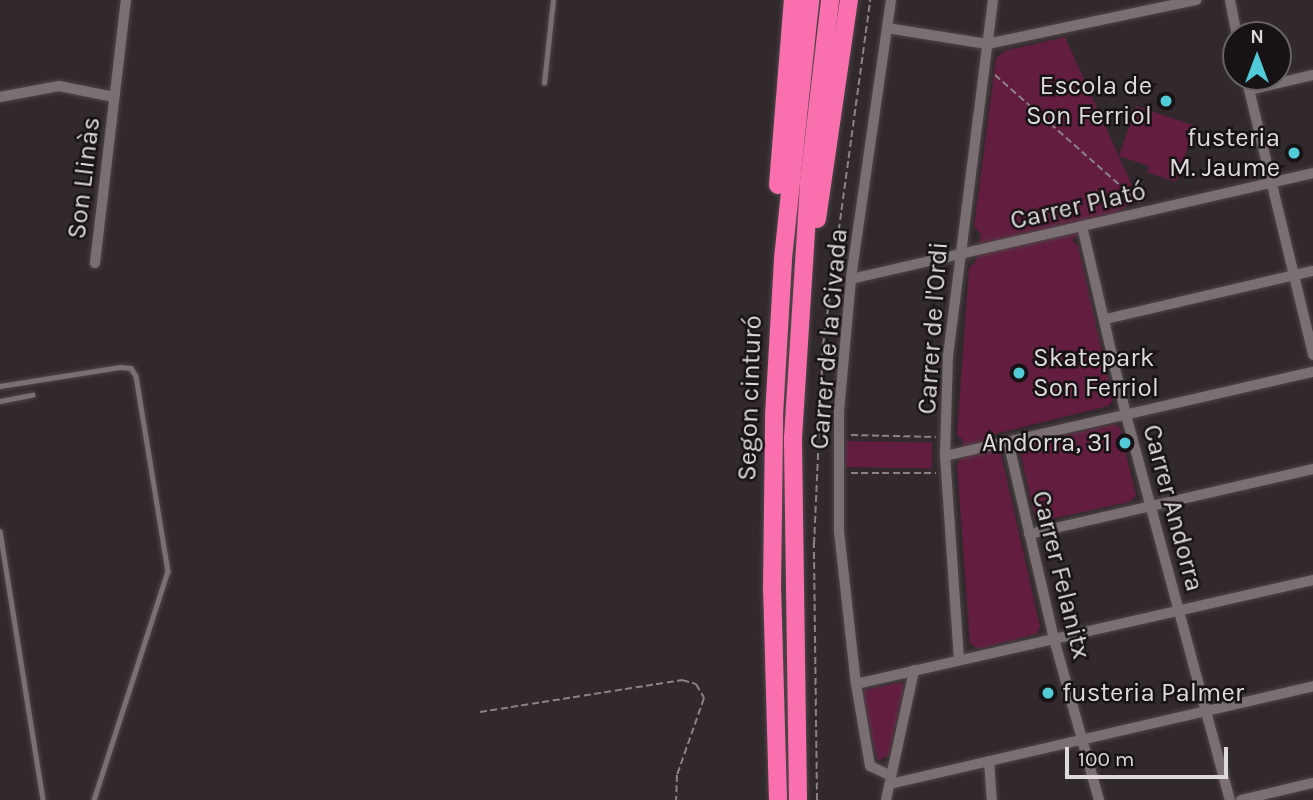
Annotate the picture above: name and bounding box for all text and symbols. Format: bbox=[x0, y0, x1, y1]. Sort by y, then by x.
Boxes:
north arrow bbox=[1222, 21, 1292, 91]
text: N bbox=[1250, 26, 1264, 48]
place label: Escola de Son Ferriol bbox=[1026, 70, 1152, 132]
marker: Escola de Son Ferriol bbox=[1158, 93, 1174, 109]
street label: Son Llinàs bbox=[61, 115, 107, 241]
place label: fusteria M. Jaume bbox=[1169, 122, 1280, 184]
marker: fusteria M. Jaume bbox=[1286, 145, 1302, 161]
street label: Carrer Plató bbox=[1007, 175, 1149, 237]
street label: Carrer de la Civada bbox=[804, 227, 854, 451]
street label: Carrer de l'Ordi bbox=[911, 241, 955, 415]
street label: Segon cinturó bbox=[732, 315, 768, 481]
place label: Skatepark Son Ferriol bbox=[1033, 342, 1159, 404]
marker: Skatepark Son Ferriol bbox=[1011, 365, 1027, 381]
street label: Carrer Andorra bbox=[1136, 421, 1210, 595]
place label: Andorra, 31 bbox=[982, 427, 1111, 459]
marker: Andorra, 31 bbox=[1117, 435, 1133, 451]
street label: Carrer Felanitx bbox=[1025, 488, 1097, 662]
place label: fusteria Palmer bbox=[1062, 677, 1244, 709]
marker: fusteria Palmer bbox=[1040, 685, 1056, 701]
scale bar bbox=[1068, 734, 1231, 778]
text: 100 m bbox=[1078, 747, 1135, 771]

